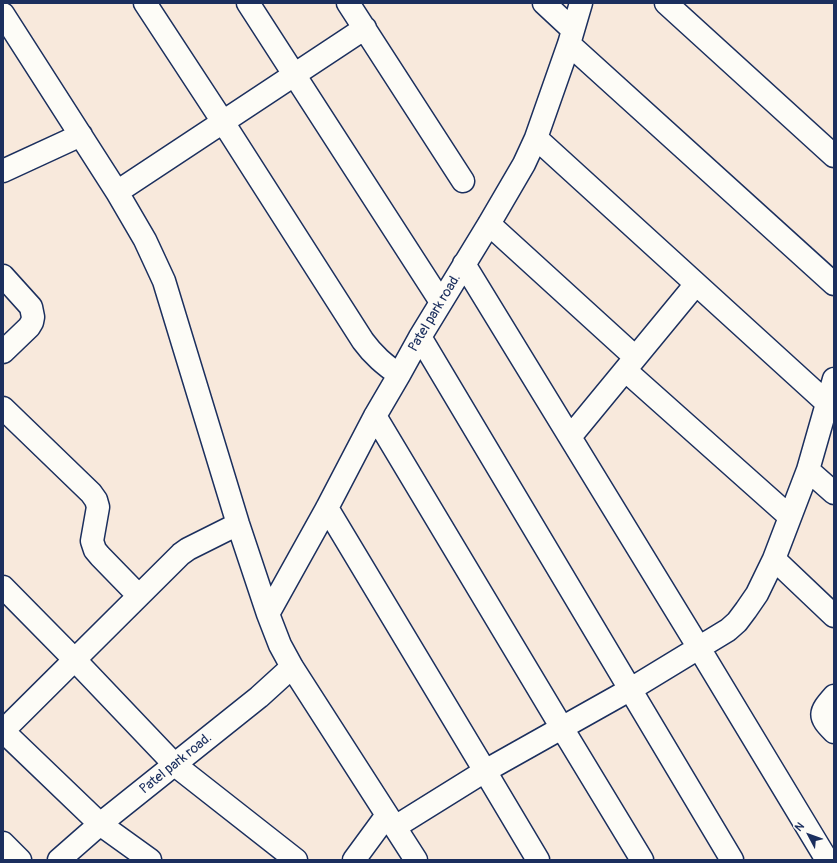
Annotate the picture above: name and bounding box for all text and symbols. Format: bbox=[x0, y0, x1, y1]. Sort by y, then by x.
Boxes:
street label: Patel park road. bbox=[405, 271, 465, 355]
street label: Patel park road. bbox=[137, 730, 215, 798]
north arrow bbox=[789, 815, 829, 855]
text: N bbox=[792, 820, 807, 834]

